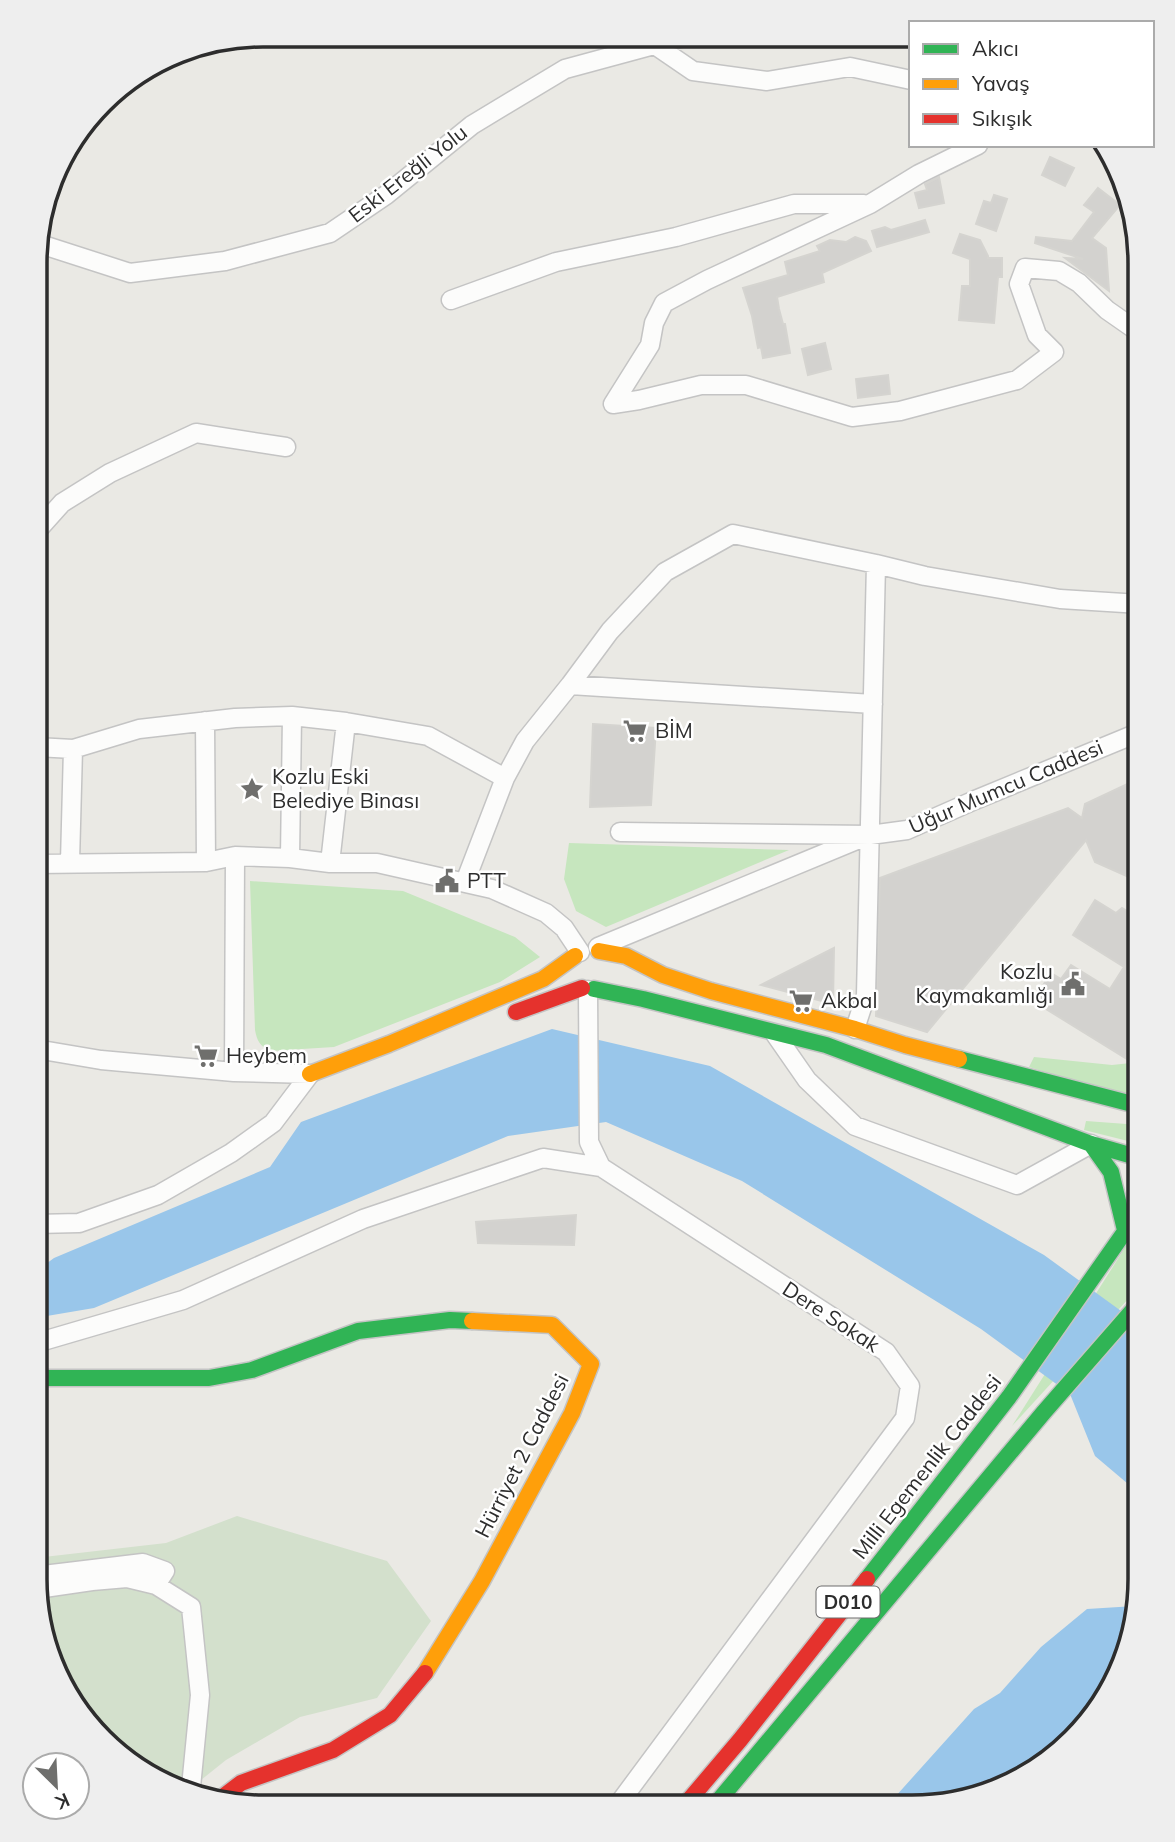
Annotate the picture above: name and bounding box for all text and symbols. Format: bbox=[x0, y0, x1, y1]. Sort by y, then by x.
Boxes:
legend bbox=[909, 21, 1154, 147]
text: Akıcı bbox=[972, 35, 1019, 61]
text: Yavaş bbox=[971, 70, 1030, 96]
text: Sıkışık bbox=[972, 105, 1032, 131]
street label: Eski Ereğli Yolu bbox=[343, 119, 472, 228]
supermarket icon: BİM bbox=[621, 717, 649, 745]
place label: BİM bbox=[655, 717, 693, 743]
street label: Uğur Mumcu Caddesi bbox=[905, 733, 1107, 839]
place label: Kozlu Eski Belediye Binası bbox=[272, 763, 419, 813]
place icon: Kozlu Eski Belediye Binası bbox=[238, 775, 266, 803]
public building icon: PTT bbox=[433, 867, 461, 895]
place label: PTT bbox=[467, 867, 506, 893]
place label: Kozlu Kaymakamlığı bbox=[916, 958, 1053, 1008]
public building icon: Kozlu Kaymakamlığı bbox=[1059, 970, 1087, 998]
supermarket icon: Akbal bbox=[787, 987, 815, 1015]
place label: Akbal bbox=[821, 987, 877, 1013]
supermarket icon: Heybem bbox=[192, 1042, 220, 1070]
place label: Heybem bbox=[226, 1042, 307, 1068]
street label: Dere Sokak bbox=[778, 1275, 885, 1357]
street label: Hürriyet 2 Caddesi bbox=[469, 1369, 574, 1542]
street label: Milli Egemenlik Caddesi bbox=[846, 1369, 1006, 1564]
road number: D010 bbox=[816, 1586, 880, 1618]
north arrow bbox=[21, 1751, 91, 1821]
text: K bbox=[51, 1788, 74, 1816]

